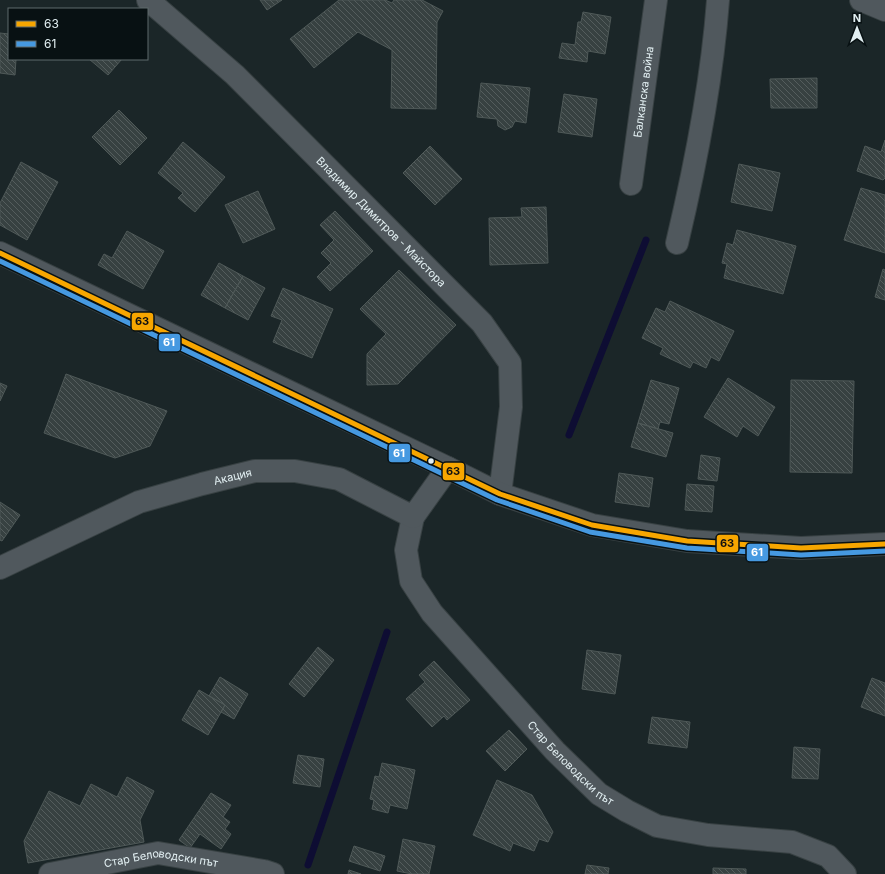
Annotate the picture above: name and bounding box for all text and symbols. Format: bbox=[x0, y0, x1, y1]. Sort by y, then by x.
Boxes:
legend bbox=[8, 8, 148, 60]
north arrow bbox=[837, 8, 877, 48]
text: N bbox=[853, 11, 861, 25]
text: 63 bbox=[44, 16, 59, 31]
text: 61 bbox=[44, 36, 56, 51]
street label: Балканска война bbox=[630, 45, 657, 138]
street label: Владимир Димитров - Майстора bbox=[313, 154, 449, 290]
line badge: 63 bbox=[131, 312, 154, 331]
text: 63 bbox=[135, 314, 149, 328]
line badge: 61 bbox=[158, 333, 181, 352]
text: 61 bbox=[163, 335, 175, 349]
line badge: 61 bbox=[388, 443, 411, 463]
text: 61 bbox=[393, 446, 405, 460]
unlabelled marker bbox=[426, 456, 436, 466]
line badge: 63 bbox=[442, 462, 465, 481]
text: 63 bbox=[446, 464, 460, 478]
street label: Акация bbox=[212, 465, 253, 488]
line badge: 63 bbox=[716, 534, 739, 553]
text: 63 bbox=[720, 536, 734, 550]
line badge: 61 bbox=[746, 543, 769, 562]
text: 61 bbox=[751, 545, 763, 559]
street label: Стар Беловодски път bbox=[524, 718, 617, 809]
street label: Стар Беловодски път bbox=[103, 846, 220, 870]

